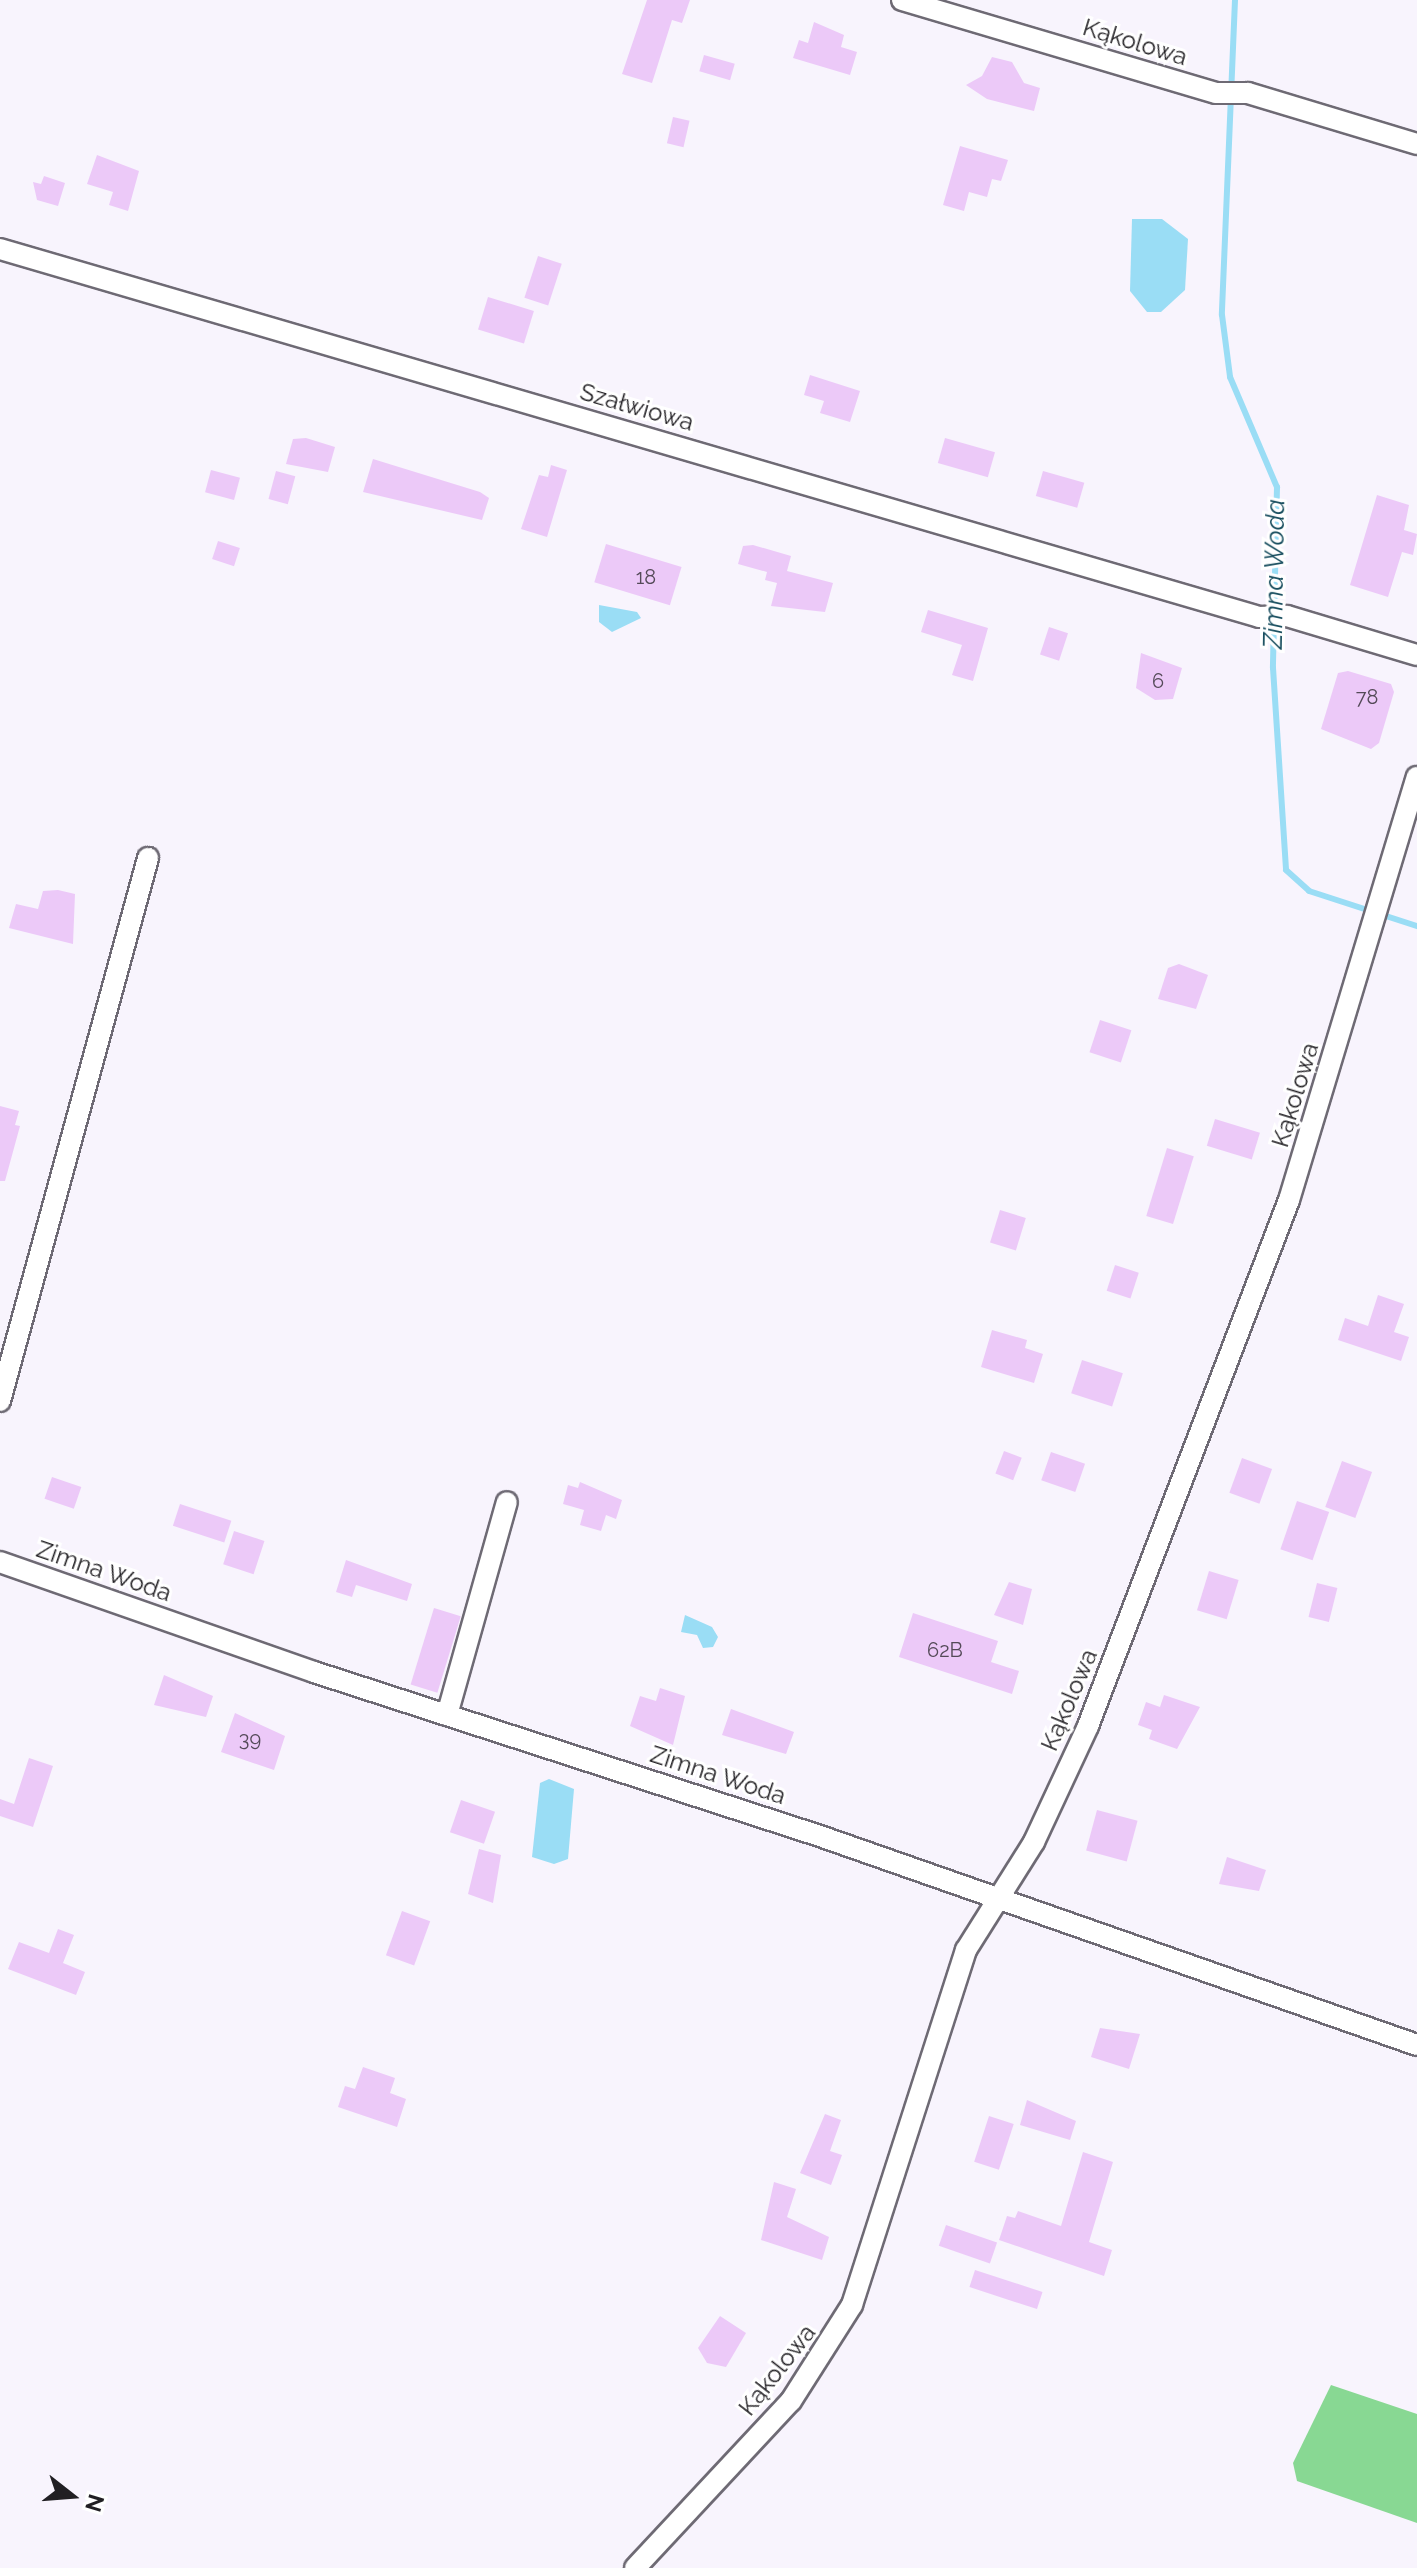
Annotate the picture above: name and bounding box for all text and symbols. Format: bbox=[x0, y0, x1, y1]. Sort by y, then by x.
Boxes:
street label: Kąkolowa bbox=[1079, 13, 1191, 71]
street label: Szałwiowa bbox=[577, 377, 697, 437]
water label: Zimna Woda bbox=[1258, 498, 1292, 650]
house number: 18 bbox=[636, 565, 656, 589]
house number: 6 bbox=[1152, 669, 1164, 693]
house number: 78 bbox=[1356, 685, 1378, 709]
street label: Kąkolowa bbox=[1266, 1039, 1324, 1151]
street label: Zimna Woda bbox=[32, 1534, 176, 1608]
house number: 62B bbox=[927, 1638, 963, 1662]
street label: Kąkolowa bbox=[1035, 1645, 1103, 1755]
house number: 39 bbox=[239, 1727, 261, 1751]
street label: Zimna Woda bbox=[646, 1739, 790, 1811]
street label: Kąkolowa bbox=[733, 2319, 821, 2421]
north arrow bbox=[32, 2456, 112, 2536]
text: N bbox=[80, 2491, 110, 2515]

